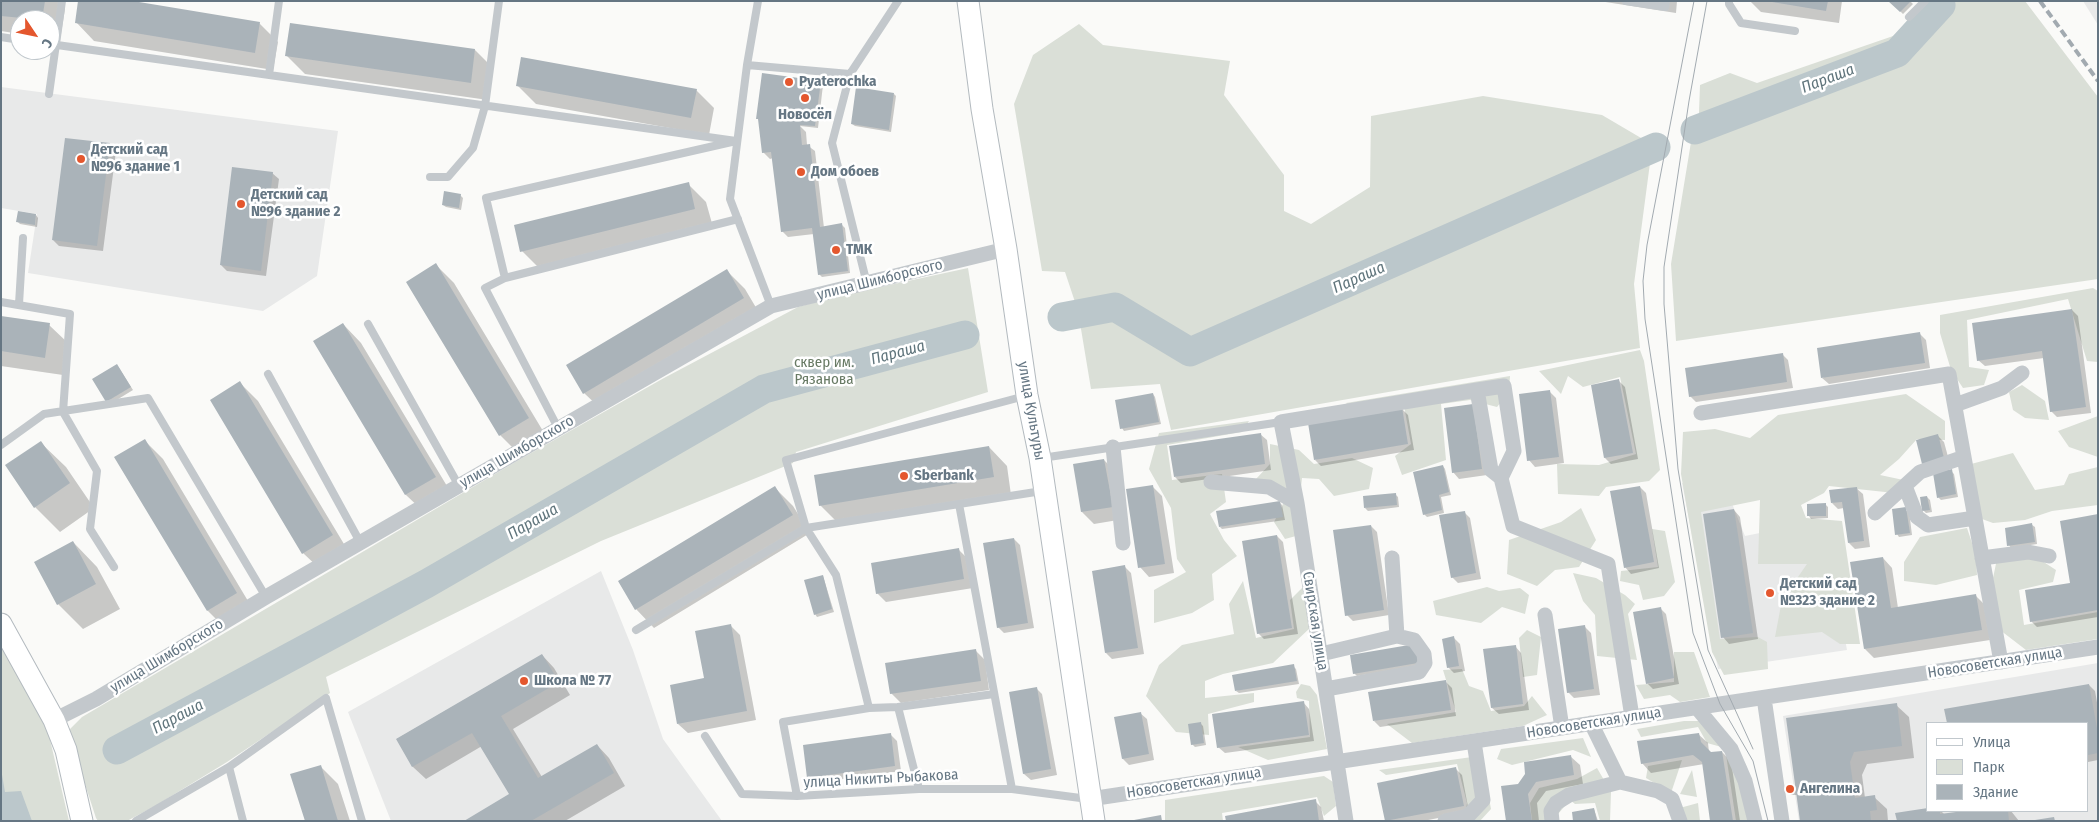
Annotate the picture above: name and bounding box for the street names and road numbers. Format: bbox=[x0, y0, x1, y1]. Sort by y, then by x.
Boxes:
street label: улица Шимборского bbox=[815, 256, 945, 304]
street label: улица Культуры bbox=[1013, 360, 1049, 462]
street label: улица Шимборского bbox=[457, 412, 577, 492]
street label: Свирская улица bbox=[1298, 570, 1332, 672]
street label: улица Шимборского bbox=[107, 615, 227, 697]
street label: Новосоветская улица bbox=[1927, 643, 2063, 683]
street label: Новосоветская улица bbox=[1526, 703, 1662, 743]
street label: Новосоветская улица bbox=[1126, 763, 1262, 803]
street label: улица Никиты Рыбакова bbox=[803, 766, 959, 792]

